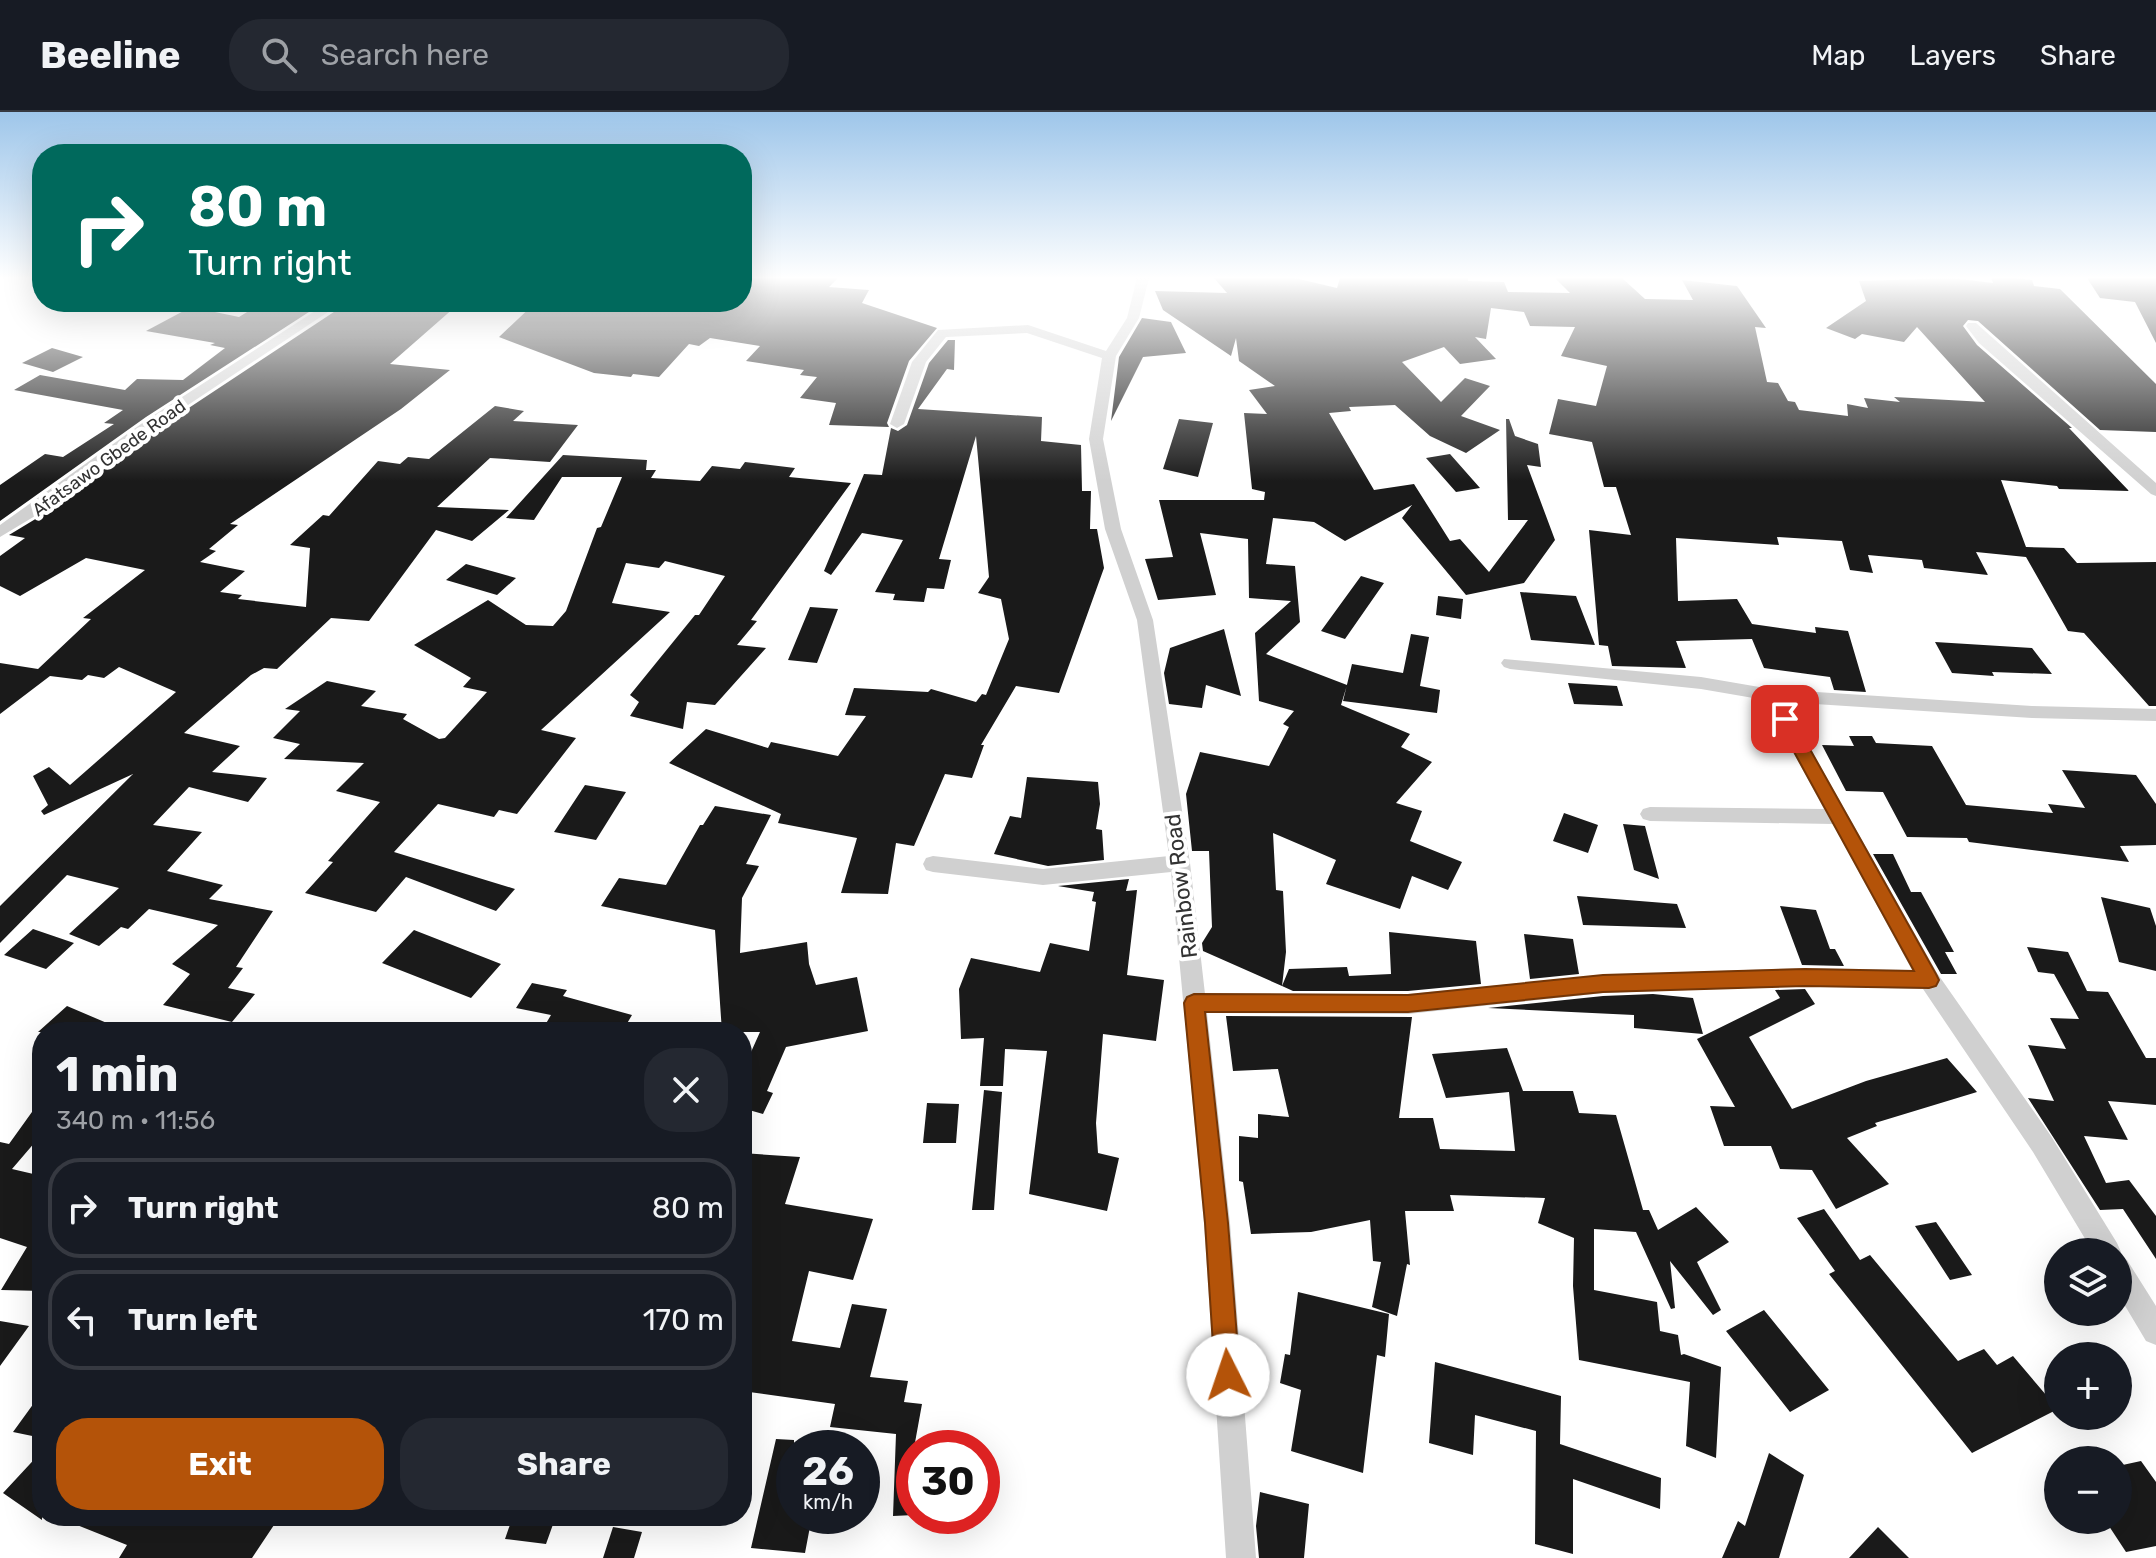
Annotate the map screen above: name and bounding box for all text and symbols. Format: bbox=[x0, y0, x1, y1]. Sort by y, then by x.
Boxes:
search box bbox=[229, 19, 789, 91]
text: Beeline bbox=[40, 32, 181, 78]
icon: search bbox=[257, 33, 301, 77]
text: Search here bbox=[321, 37, 489, 73]
text: Map bbox=[1811, 39, 1866, 72]
text: Layers bbox=[1910, 39, 1996, 72]
text: Share bbox=[2040, 39, 2116, 72]
text: 80 m bbox=[188, 174, 327, 240]
icon: right bbox=[56, 176, 160, 280]
text: Turn right bbox=[188, 241, 352, 284]
street label: Afatsawo Gbede Road bbox=[28, 395, 190, 521]
pin bbox=[1751, 685, 1819, 753]
icon: arrive bbox=[1763, 697, 1807, 741]
street label: Rainbow Road bbox=[1159, 812, 1203, 960]
text: 1 min bbox=[56, 1046, 179, 1103]
button: close bbox=[644, 1048, 728, 1132]
text: 340 m · 11:56 bbox=[56, 1105, 215, 1136]
icon: right bbox=[60, 1186, 104, 1230]
text: Turn right bbox=[128, 1190, 279, 1226]
text: 80 m bbox=[652, 1190, 724, 1226]
map controls bbox=[2044, 1238, 2132, 1534]
button: layers bbox=[2044, 1238, 2132, 1326]
icon: left bbox=[60, 1298, 104, 1342]
text: Turn left bbox=[128, 1302, 258, 1338]
text: 170 m bbox=[643, 1302, 724, 1338]
position arrow bbox=[1186, 1333, 1270, 1417]
button: + bbox=[2044, 1342, 2132, 1430]
button: Exit bbox=[56, 1418, 384, 1510]
button: Share bbox=[400, 1418, 728, 1510]
speed limit sign: 30 bbox=[896, 1430, 1000, 1534]
button: − bbox=[2044, 1446, 2132, 1534]
text: 26 bbox=[802, 1448, 854, 1495]
text: km/h bbox=[803, 1490, 853, 1514]

